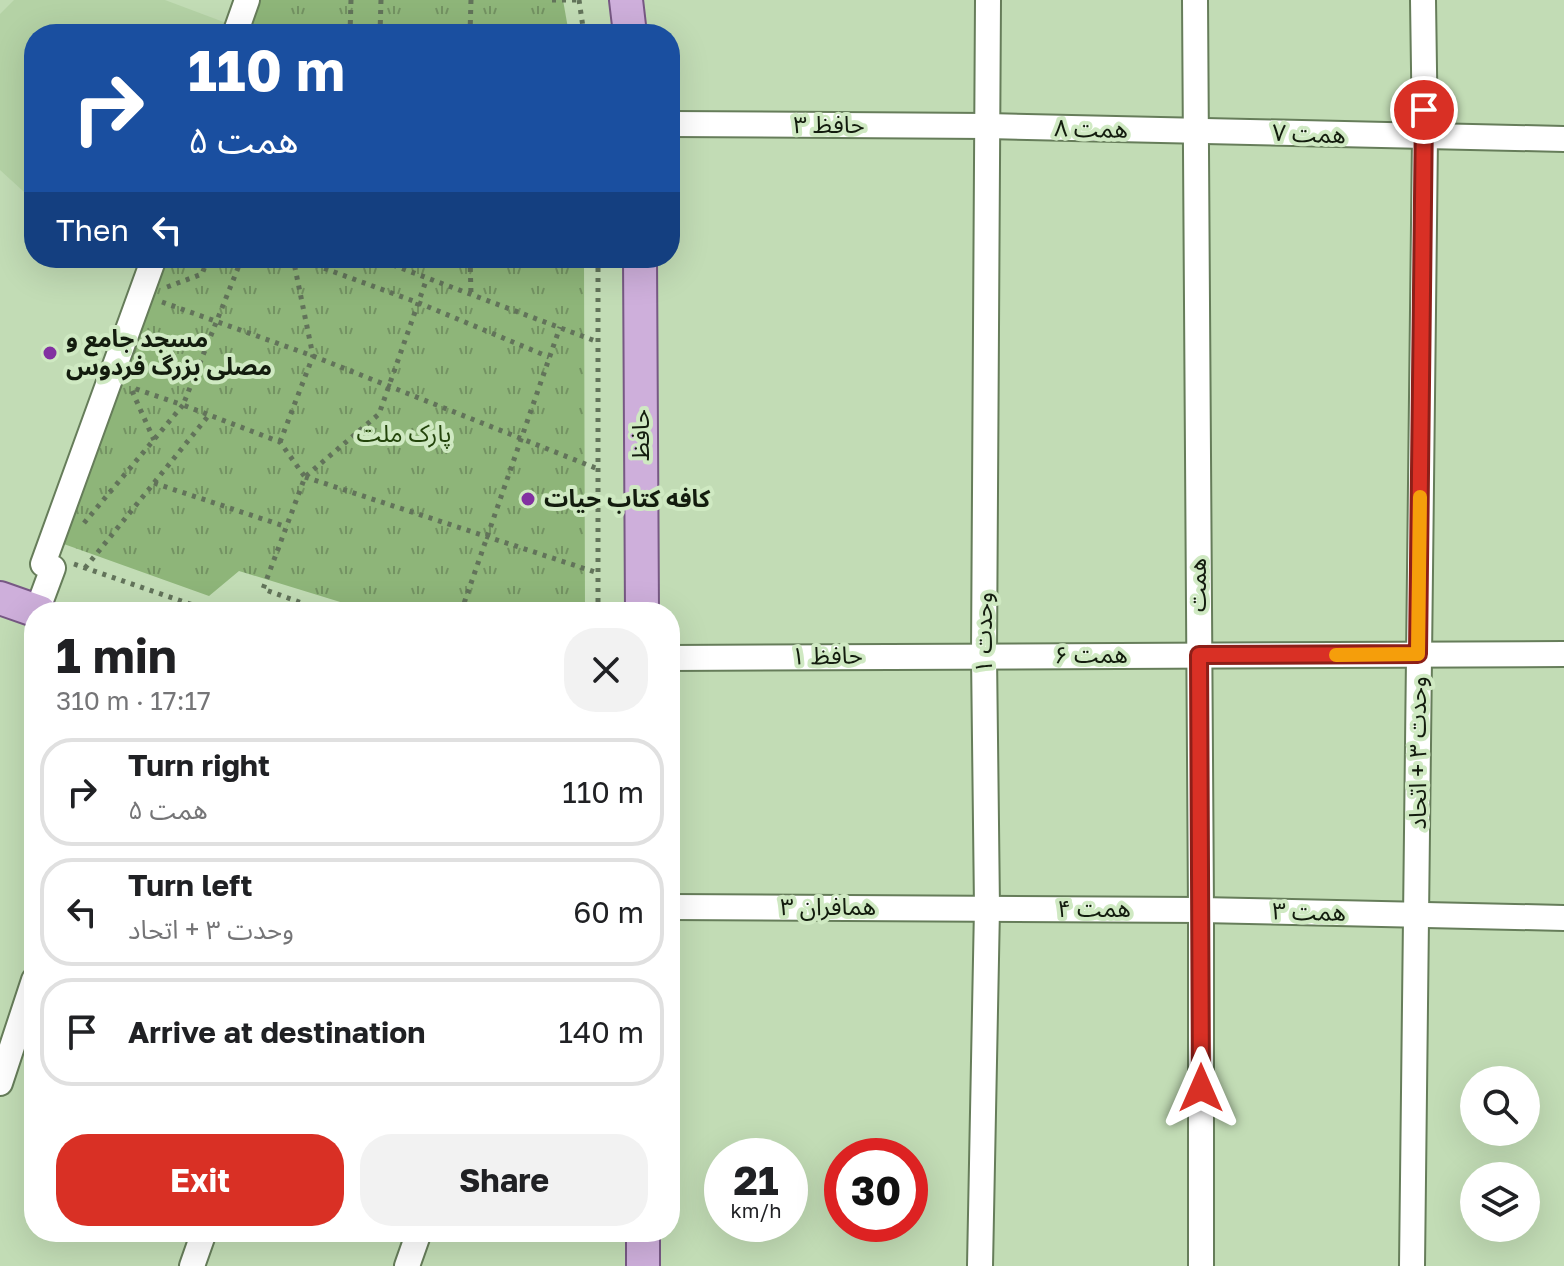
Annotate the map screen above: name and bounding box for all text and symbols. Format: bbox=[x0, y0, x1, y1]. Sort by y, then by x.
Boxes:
text: 110 m bbox=[188, 36, 345, 103]
icon: right bbox=[56, 56, 160, 160]
pin bbox=[1390, 76, 1458, 144]
icon: arrive bbox=[1402, 88, 1446, 132]
street label: حافظ ۳ bbox=[793, 109, 865, 138]
street label: همت ۸ bbox=[1054, 112, 1128, 143]
street label: همت ۷ bbox=[1272, 117, 1346, 148]
text: همت ۵ bbox=[188, 118, 298, 161]
icon: left bbox=[145, 208, 189, 252]
text: Then bbox=[56, 212, 129, 248]
place label: مسجد جامع و مصلی بزرگ فردوس bbox=[66, 323, 272, 381]
marker: مسجد جامع و مصلی بزرگ فردوس bbox=[41, 344, 59, 362]
street label: حافظ bbox=[625, 409, 654, 461]
park label: پارک ملت bbox=[356, 418, 452, 449]
place label: کافه کتاب حیات bbox=[544, 483, 711, 514]
marker: کافه کتاب حیات bbox=[519, 490, 537, 508]
street label: همت bbox=[1182, 558, 1211, 612]
street label: وحدت ۱ bbox=[968, 592, 998, 674]
text: 1 min bbox=[56, 626, 177, 684]
button: close bbox=[564, 628, 648, 712]
street label: حافظ ۱ bbox=[791, 639, 863, 670]
street label: همت ۶ bbox=[1054, 639, 1128, 668]
street label: وحدت ۳ + اتحاد bbox=[1402, 676, 1432, 830]
text: 310 m · 17:17 bbox=[56, 685, 211, 716]
text: Turn right bbox=[128, 747, 270, 783]
icon: right bbox=[60, 770, 104, 814]
text: 110 m bbox=[562, 774, 644, 810]
text: همت ۵ bbox=[128, 794, 208, 825]
text: Turn left bbox=[128, 867, 253, 903]
icon: left bbox=[60, 890, 104, 934]
street label: همافران ۳ bbox=[780, 891, 876, 921]
street label: همت ۴ bbox=[1057, 893, 1131, 922]
text: 60 m bbox=[573, 894, 644, 930]
street label: همت ۳ bbox=[1272, 895, 1346, 926]
text: وحدت ۳ + اتحاد bbox=[128, 914, 294, 945]
icon: arrive bbox=[60, 1010, 104, 1054]
text: Arrive at destination bbox=[128, 1014, 425, 1050]
text: 140 m bbox=[559, 1014, 644, 1050]
position arrow bbox=[1159, 1046, 1243, 1130]
map controls bbox=[1460, 1066, 1540, 1242]
button: search bbox=[1460, 1066, 1540, 1146]
button: Exit bbox=[56, 1134, 344, 1226]
button: Share bbox=[360, 1134, 648, 1226]
speed limit sign: 30 bbox=[824, 1138, 928, 1242]
text: 21 bbox=[734, 1156, 779, 1204]
button: layers bbox=[1460, 1162, 1540, 1242]
text: km/h bbox=[731, 1198, 781, 1222]

